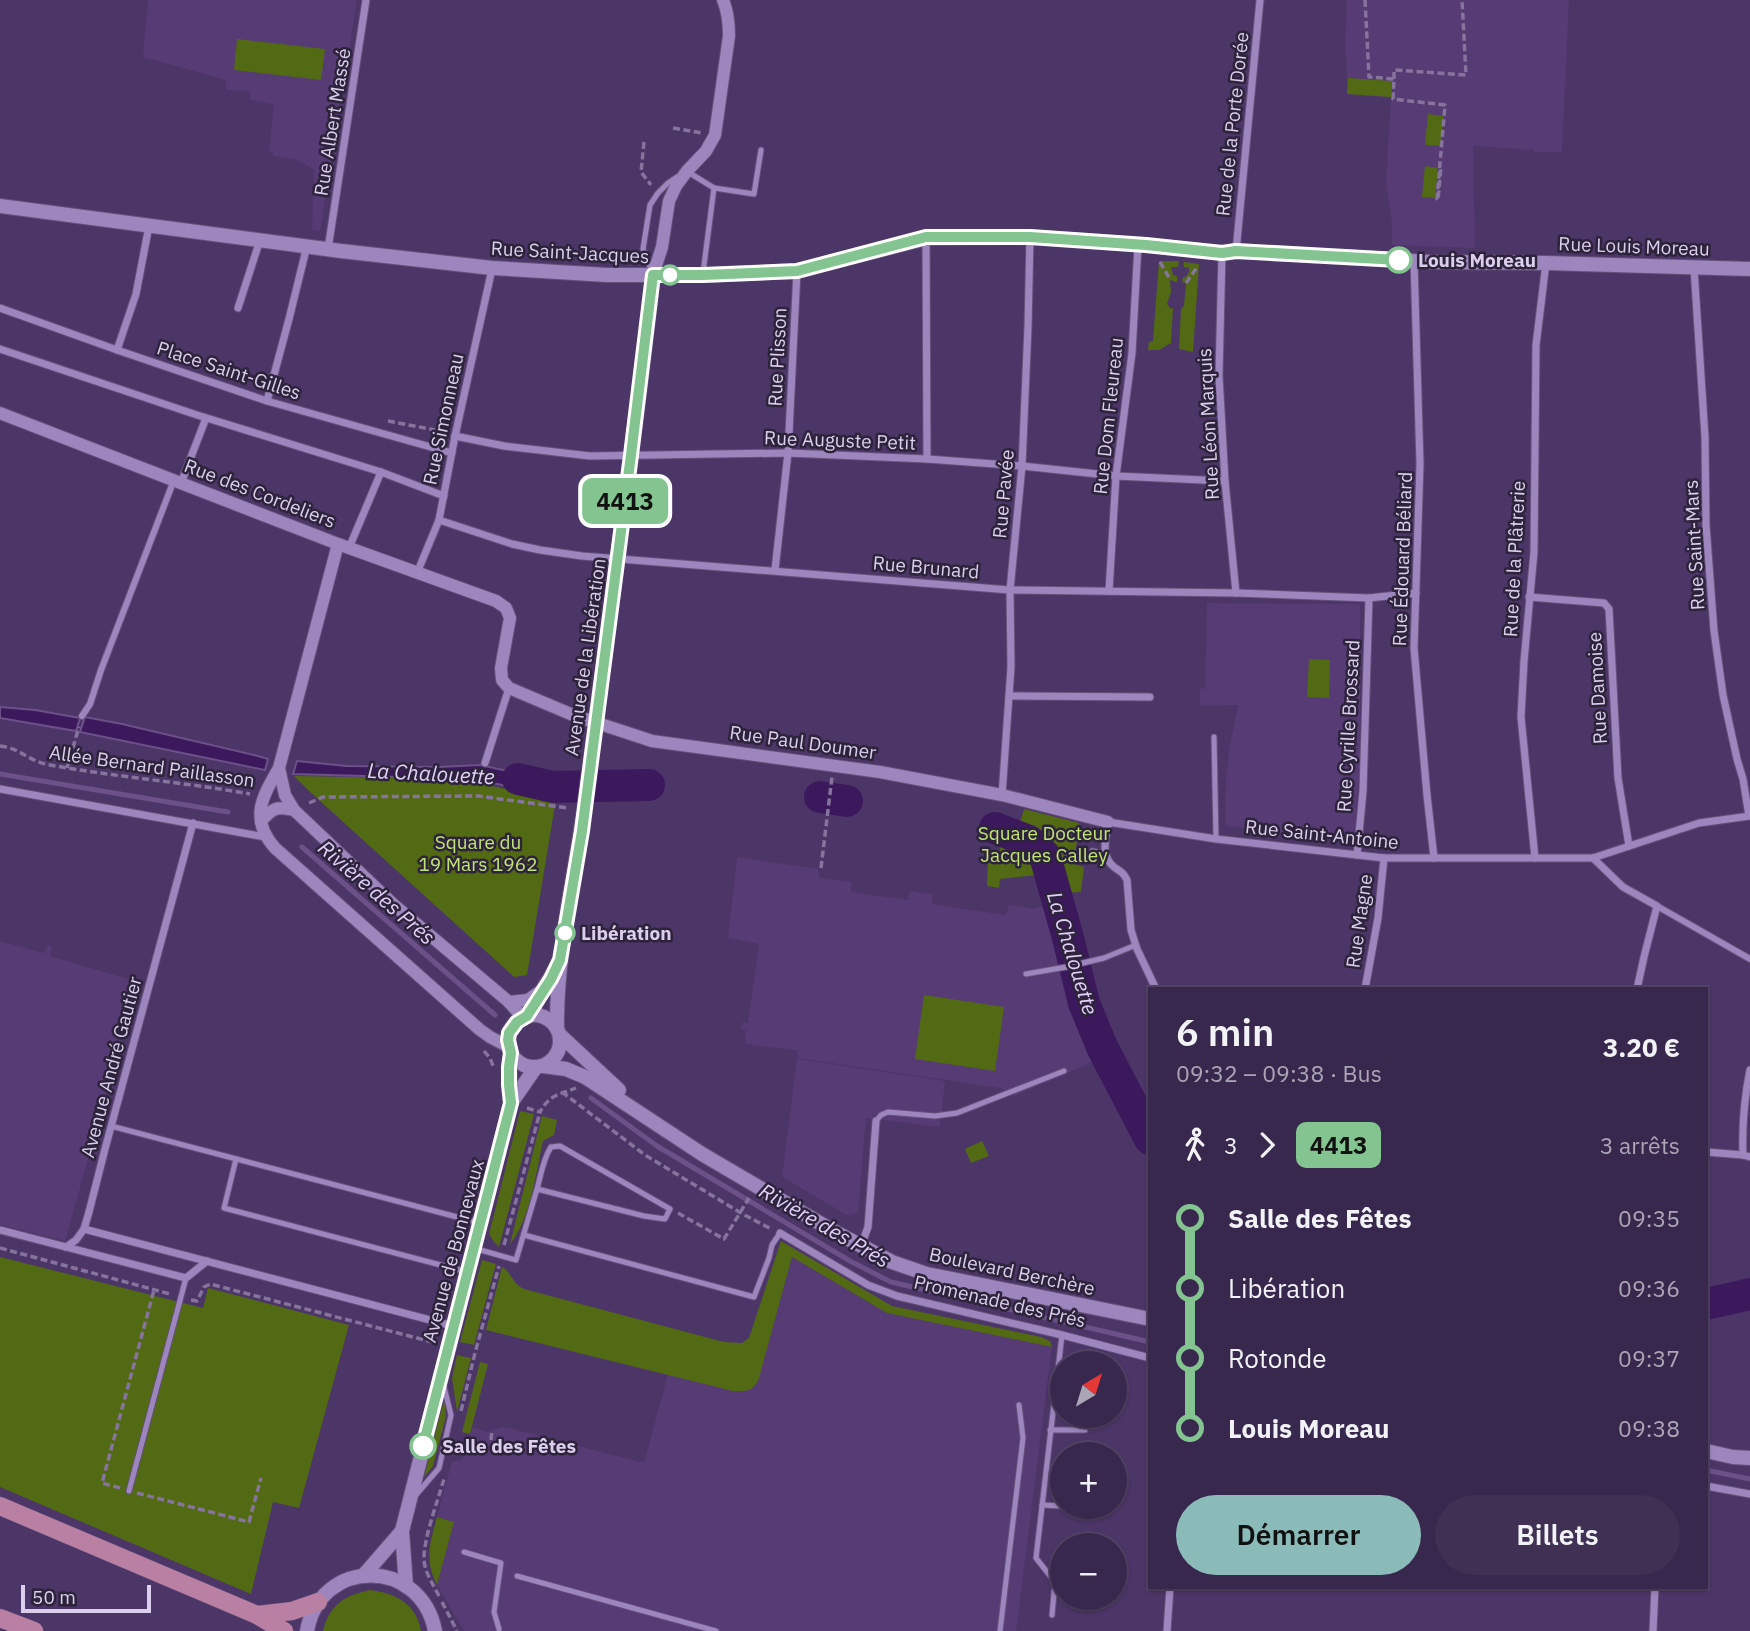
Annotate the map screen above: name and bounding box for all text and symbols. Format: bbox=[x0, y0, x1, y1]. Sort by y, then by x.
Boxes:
street label: Rue de la Porte Dorée bbox=[1210, 31, 1254, 217]
street label: Rue Albert Massé bbox=[308, 46, 356, 198]
street label: Rue Louis Moreau bbox=[1558, 231, 1710, 261]
street label: Rue Saint-Jacques bbox=[490, 236, 650, 268]
marker: Louis Moreau bbox=[1386, 247, 1412, 273]
place label: Louis Moreau bbox=[1418, 248, 1536, 272]
unlabelled marker bbox=[660, 265, 680, 285]
street label: Rue Plisson bbox=[762, 307, 792, 407]
street label: Place Saint-Gilles bbox=[154, 335, 304, 405]
street label: Rue Dom Fleureau bbox=[1088, 336, 1128, 496]
street label: Rue Léon Marquis bbox=[1192, 348, 1224, 500]
street label: Rue Simonneau bbox=[417, 351, 469, 487]
street label: Rue Auguste Petit bbox=[764, 425, 916, 455]
street label: Rue Pavée bbox=[987, 448, 1019, 540]
street label: Rue des Cordeliers bbox=[181, 453, 339, 533]
street label: Rue Édouard Béliard bbox=[1387, 471, 1417, 647]
line badge: 4413 bbox=[576, 478, 674, 524]
street label: Rue Saint-Mars bbox=[1679, 479, 1709, 611]
street label: Rue de la Plâtrerie bbox=[1498, 480, 1530, 638]
text: 4413 bbox=[596, 485, 654, 517]
street label: Rue Brunard bbox=[872, 550, 980, 584]
street label: Avenue de la Libération bbox=[559, 557, 611, 757]
street label: Rue Damoise bbox=[1582, 631, 1612, 745]
street label: Rue Cyrille Brossard bbox=[1332, 639, 1364, 813]
street label: Rue Paul Doumer bbox=[728, 720, 878, 764]
street label: Allée Bernard Paillasson bbox=[48, 740, 256, 792]
water label: La Chalouette bbox=[367, 756, 496, 790]
street label: Rue Saint-Antoine bbox=[1244, 814, 1400, 854]
park label: Square Docteur Jacques Calley bbox=[978, 821, 1110, 867]
park label: Square du 19 Mars 1962 bbox=[418, 830, 538, 876]
water label: Rivière des Prés bbox=[313, 833, 442, 951]
street label: Rue Magne bbox=[1341, 872, 1377, 970]
water label: La Chalouette bbox=[1041, 888, 1105, 1018]
place label: Libération bbox=[581, 921, 672, 945]
marker: Libération bbox=[555, 923, 575, 943]
street label: Avenue André Gautier bbox=[75, 974, 147, 1160]
text: 6 min bbox=[1176, 1007, 1274, 1056]
text: 3.20 € bbox=[1603, 1030, 1680, 1064]
text: 09:32 – 09:38 · Bus bbox=[1176, 1058, 1382, 1088]
icon: walk bbox=[1176, 1126, 1214, 1164]
icon: forward bbox=[1248, 1126, 1286, 1164]
text: 4413 bbox=[1310, 1129, 1367, 1161]
text: 3 bbox=[1224, 1130, 1238, 1160]
text: 3 arrêts bbox=[1600, 1130, 1680, 1160]
street label: Avenue de Bonnevaux bbox=[417, 1156, 489, 1345]
water label: Rivière des Prés bbox=[755, 1176, 896, 1274]
text: Salle des Fêtes bbox=[1228, 1201, 1412, 1235]
text: 09:35 bbox=[1618, 1203, 1680, 1233]
street label: Boulevard Berchère bbox=[927, 1242, 1097, 1300]
street label: Promenade des Prés bbox=[912, 1270, 1088, 1332]
text: Libération bbox=[1228, 1271, 1345, 1305]
text: 09:36 bbox=[1618, 1273, 1680, 1303]
text: Rotonde bbox=[1228, 1341, 1327, 1375]
text: 09:37 bbox=[1618, 1343, 1680, 1373]
north arrow bbox=[1050, 1351, 1127, 1428]
map controls bbox=[1050, 1351, 1127, 1610]
text: Louis Moreau bbox=[1228, 1411, 1390, 1445]
text: 09:38 bbox=[1618, 1413, 1680, 1443]
marker: Salle des Fêtes bbox=[410, 1433, 436, 1459]
place label: Salle des Fêtes bbox=[442, 1434, 576, 1458]
button: + bbox=[1050, 1442, 1127, 1519]
button: Démarrer bbox=[1176, 1495, 1421, 1575]
button: Billets bbox=[1435, 1495, 1680, 1575]
button: − bbox=[1050, 1533, 1127, 1610]
scale bar bbox=[21, 1582, 150, 1614]
text: 50 m bbox=[32, 1585, 76, 1609]

